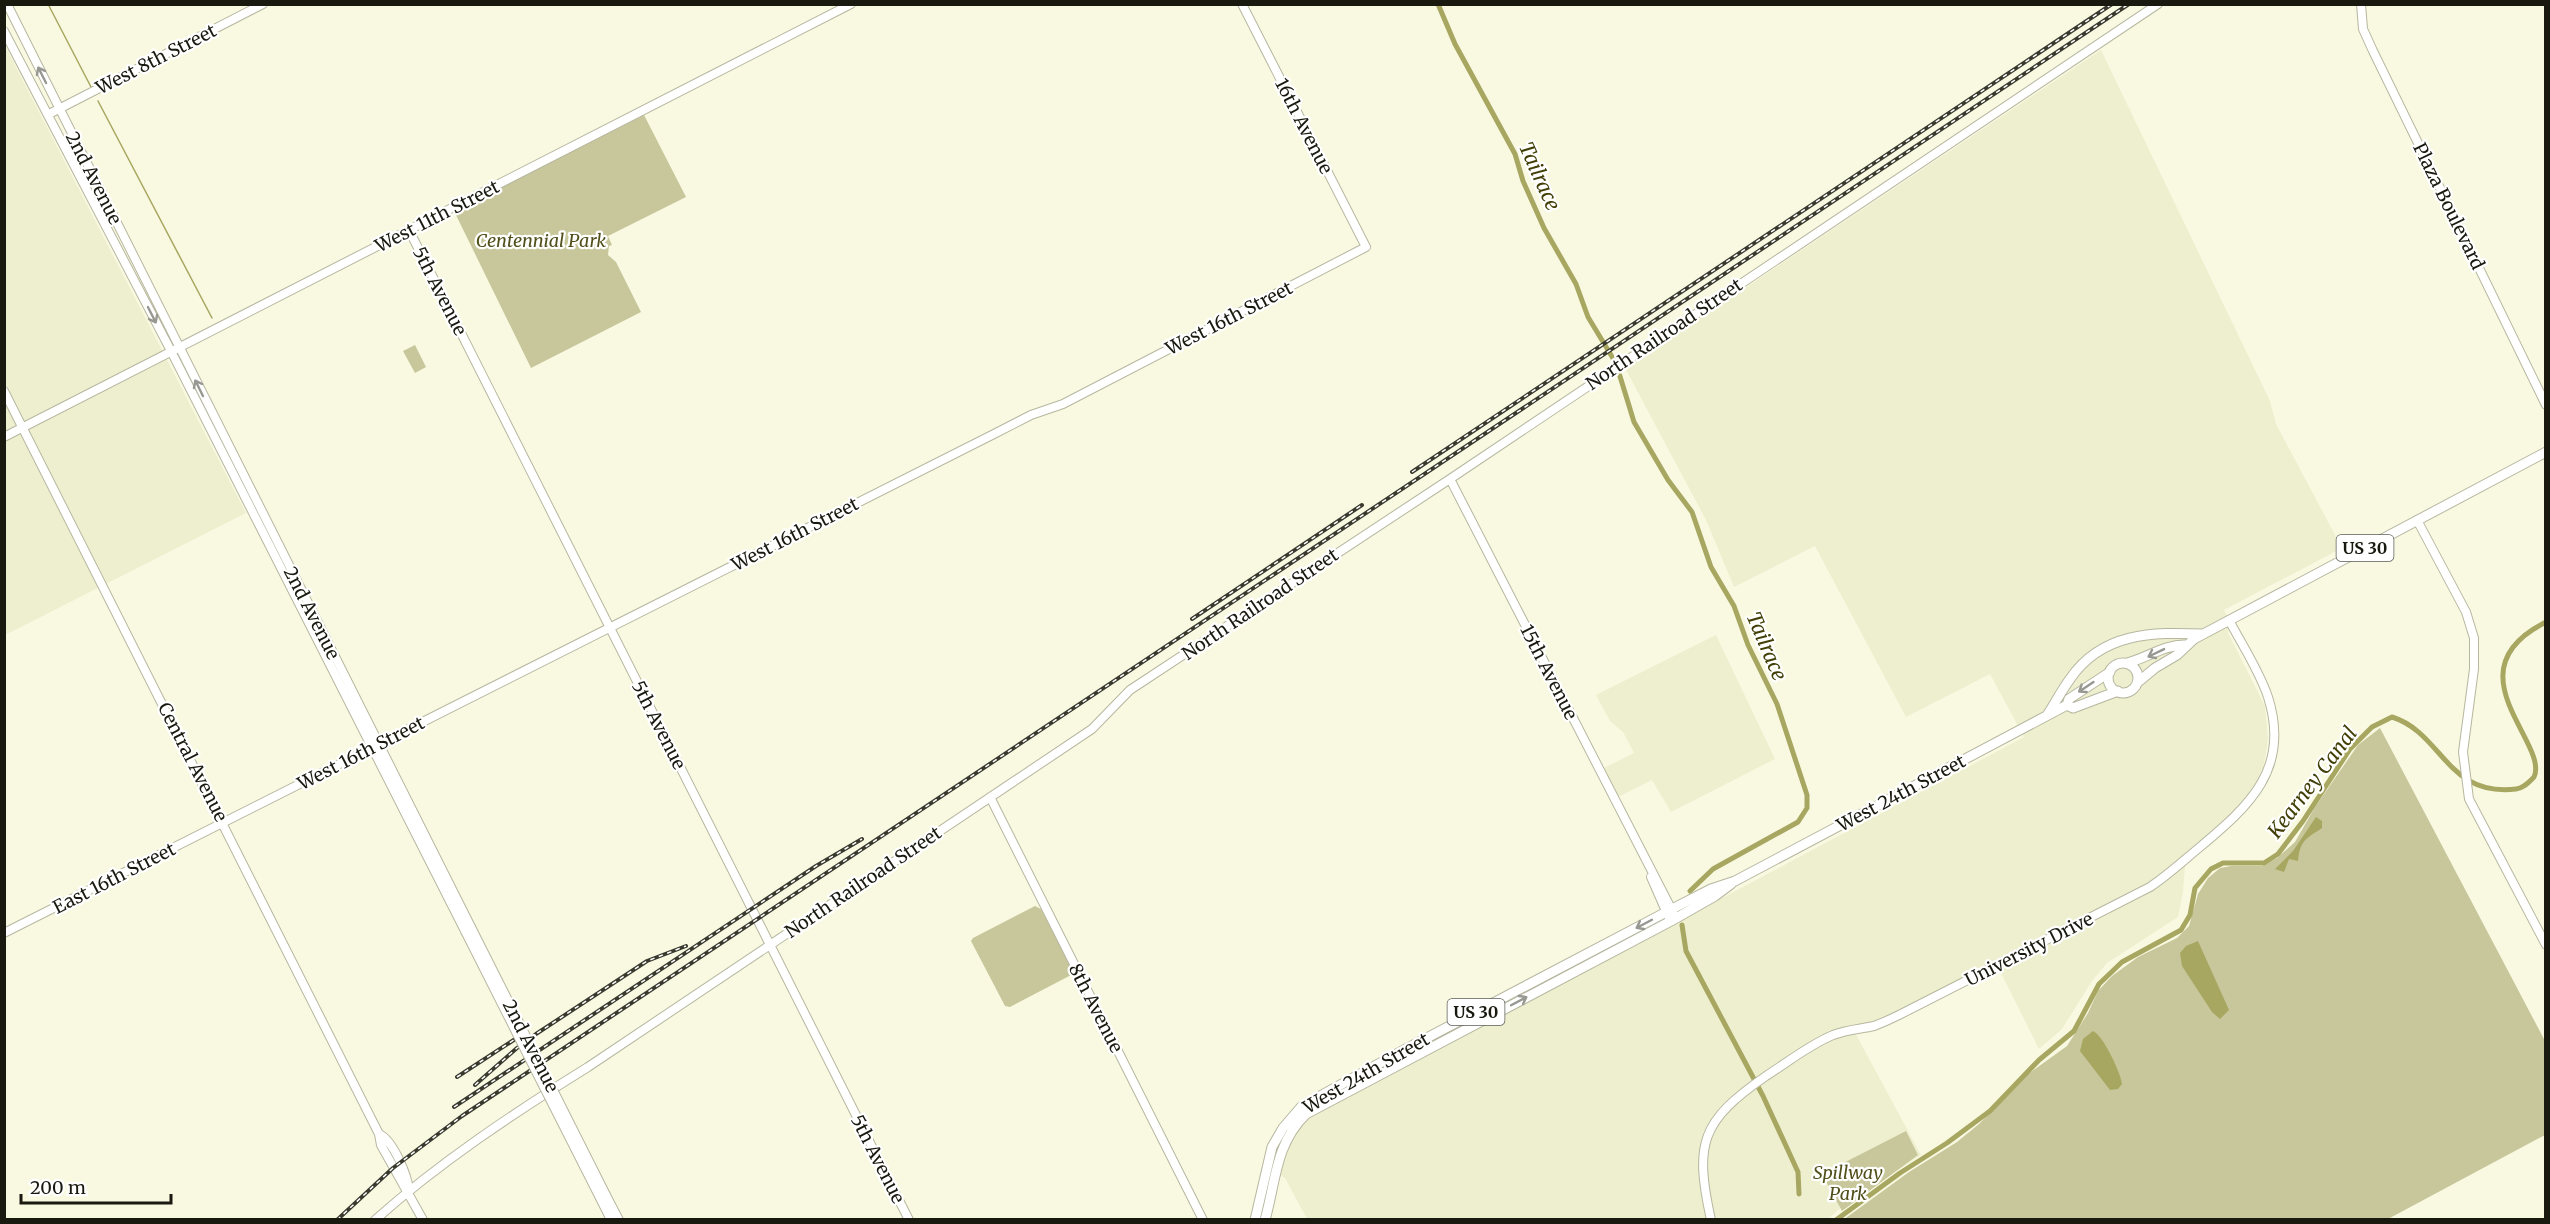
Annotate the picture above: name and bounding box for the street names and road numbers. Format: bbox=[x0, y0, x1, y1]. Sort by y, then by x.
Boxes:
street label: West 8th Street bbox=[91, 19, 220, 100]
street label: 16th Avenue bbox=[1270, 74, 1338, 178]
street label: 2nd Avenue bbox=[61, 128, 127, 228]
street label: Plaza Boulevard bbox=[2408, 139, 2490, 273]
street label: West 11th Street bbox=[370, 175, 503, 258]
street label: 5th Avenue bbox=[408, 243, 472, 339]
street label: North Railroad Street bbox=[1581, 273, 1747, 395]
street label: West 16th Street bbox=[1161, 276, 1296, 360]
street label: West 16th Street bbox=[727, 492, 862, 576]
road number: US 30 bbox=[2336, 535, 2394, 561]
street label: North Railroad Street bbox=[1177, 543, 1343, 665]
street label: 2nd Avenue bbox=[279, 563, 345, 663]
street label: 15th Avenue bbox=[1515, 621, 1583, 723]
street label: 5th Avenue bbox=[627, 677, 691, 773]
street label: Central Avenue bbox=[153, 699, 233, 825]
street label: West 16th Street bbox=[293, 711, 428, 795]
street label: West 24th Street bbox=[1832, 749, 1969, 837]
street label: North Railroad Street bbox=[780, 821, 946, 943]
street label: East 16th Street bbox=[49, 837, 179, 919]
street label: University Drive bbox=[1961, 907, 2097, 991]
street label: 8th Avenue bbox=[1064, 960, 1128, 1056]
street label: 2nd Avenue bbox=[498, 996, 564, 1096]
road number: US 30 bbox=[1448, 999, 1504, 1025]
street label: West 24th Street bbox=[1298, 1027, 1433, 1119]
street label: 5th Avenue bbox=[846, 1111, 910, 1207]

